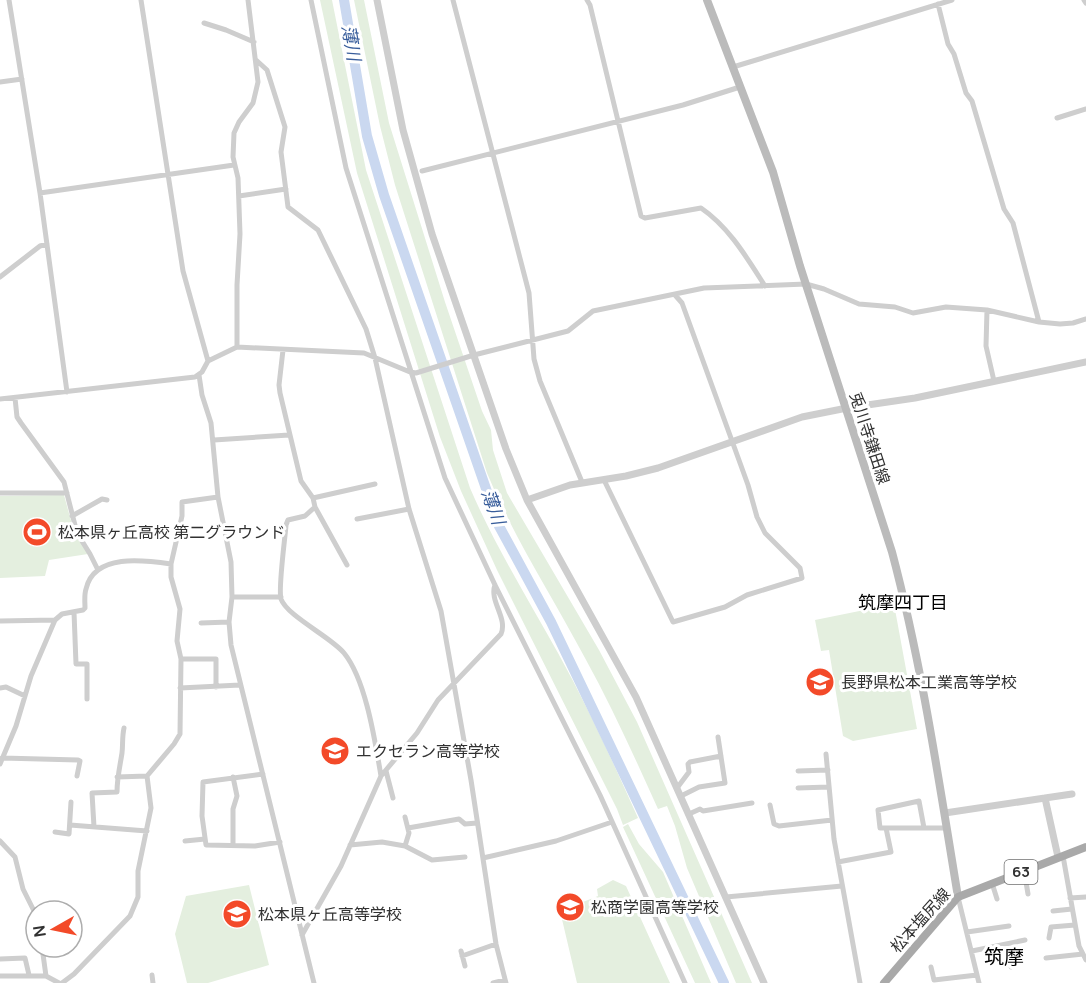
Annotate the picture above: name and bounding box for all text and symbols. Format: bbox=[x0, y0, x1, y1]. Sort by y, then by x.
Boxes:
water label: 薄川 bbox=[337, 23, 367, 65]
street label: 兎川寺鎌田線 bbox=[845, 389, 895, 487]
water label: 薄川 bbox=[477, 486, 512, 530]
sports icon: 松本県ヶ丘高校 第二グラウンド bbox=[21, 516, 53, 548]
place label: 松本県ヶ丘高校 第二グラウンド bbox=[58, 521, 285, 543]
district label: 筑摩四丁目 bbox=[858, 590, 948, 614]
school or university icon: 長野県松本工業高等学校 bbox=[804, 666, 836, 698]
place label: 長野県松本工業高等学校 bbox=[841, 671, 1017, 693]
school or university icon: エクセラン高等学校 bbox=[319, 735, 351, 767]
place label: エクセラン高等学校 bbox=[356, 740, 500, 762]
road number: 63 bbox=[1004, 860, 1038, 884]
street label: 松本塩尻線 bbox=[885, 883, 955, 957]
school or university icon: 松商学園高等学校 bbox=[554, 891, 586, 923]
place label: 松商学園高等学校 bbox=[591, 896, 719, 918]
school or university icon: 松本県ヶ丘高等学校 bbox=[221, 898, 253, 930]
north arrow bbox=[24, 899, 84, 959]
place label: 松本県ヶ丘高等学校 bbox=[258, 903, 402, 925]
text: N bbox=[27, 924, 51, 939]
district label: 筑摩 bbox=[984, 943, 1024, 970]

